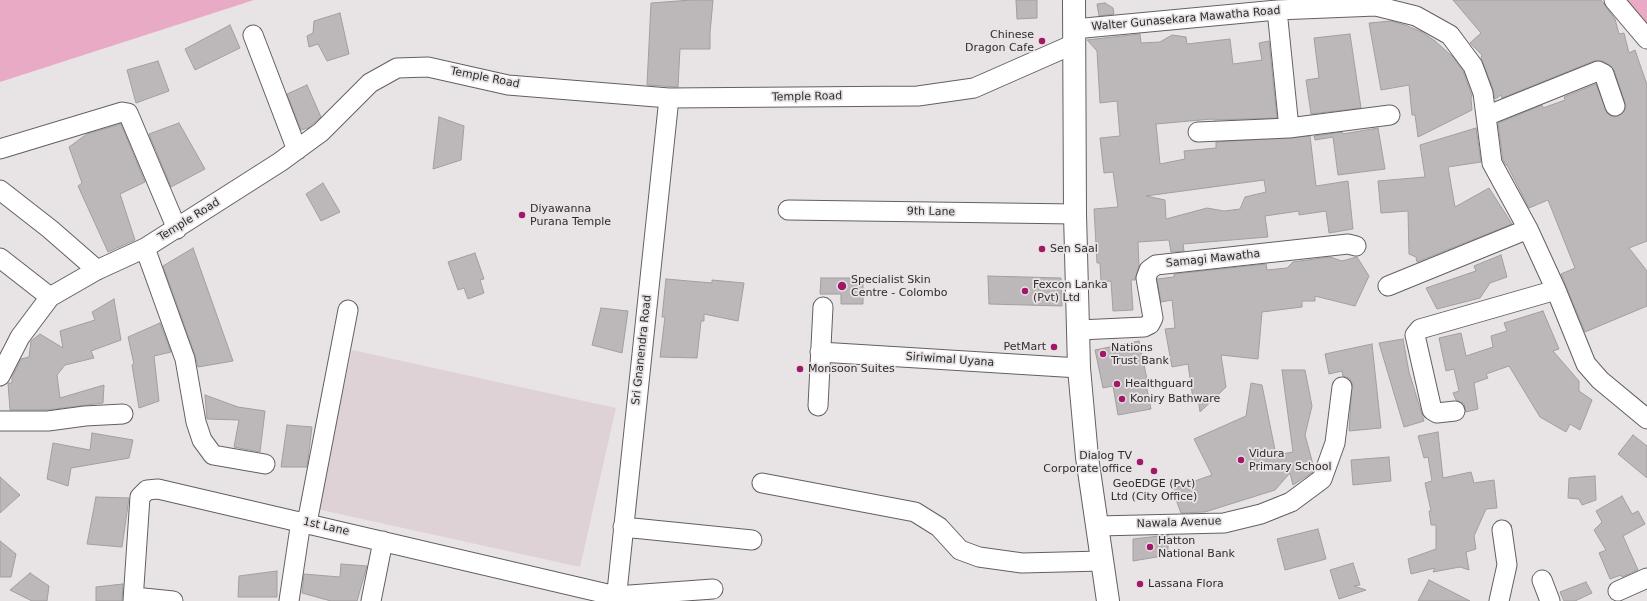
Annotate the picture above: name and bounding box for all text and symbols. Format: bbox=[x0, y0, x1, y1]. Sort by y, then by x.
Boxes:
street label: Walter Gunasekara Mawatha Road bbox=[1091, 4, 1281, 34]
place label: Chinese Dragon Cafe bbox=[965, 28, 1034, 54]
marker: Chinese Dragon Cafe bbox=[1037, 36, 1047, 46]
street label: Temple Road bbox=[449, 65, 521, 91]
street label: Temple Road bbox=[772, 90, 842, 104]
street label: Temple Road bbox=[156, 196, 222, 244]
place label: Diyawanna Purana Temple bbox=[530, 202, 611, 228]
street label: 9th Lane bbox=[907, 205, 955, 219]
marker: Diyawanna Purana Temple bbox=[517, 210, 527, 220]
place label: Sen Saal bbox=[1050, 242, 1098, 256]
marker: Sen Saal bbox=[1037, 244, 1047, 254]
street label: Samagi Mawatha bbox=[1165, 247, 1261, 271]
place label: Specialist Skin Centre - Colombo bbox=[851, 273, 947, 299]
place label: Fexcon Lanka (Pvt) Ltd bbox=[1033, 278, 1108, 304]
marker: Specialist Skin Centre - Colombo bbox=[836, 280, 848, 292]
marker: Fexcon Lanka (Pvt) Ltd bbox=[1020, 286, 1030, 296]
street label: Sri Gnanendra Road bbox=[630, 294, 654, 406]
place label: PetMart bbox=[1004, 340, 1046, 354]
place label: Nations Trust Bank bbox=[1111, 341, 1169, 367]
marker: PetMart bbox=[1049, 342, 1059, 352]
marker: Nations Trust Bank bbox=[1098, 349, 1108, 359]
street label: Siriwimal Uyana bbox=[905, 350, 995, 370]
place label: Monsoon Suites bbox=[808, 362, 895, 376]
marker: Monsoon Suites bbox=[795, 364, 805, 374]
place label: Healthguard bbox=[1125, 377, 1193, 391]
marker: Healthguard bbox=[1112, 379, 1122, 389]
place label: Koniry Bathware bbox=[1130, 392, 1220, 406]
marker: Koniry Bathware bbox=[1117, 394, 1127, 404]
place label: Vidura Primary School bbox=[1249, 447, 1332, 473]
place label: Dialog TV Corporate office bbox=[1043, 449, 1132, 475]
marker: Vidura Primary School bbox=[1236, 455, 1246, 465]
marker: Dialog TV Corporate office bbox=[1135, 457, 1145, 467]
marker: GeoEDGE (Pvt) Ltd (City Office) bbox=[1149, 466, 1159, 476]
place label: GeoEDGE (Pvt) Ltd (City Office) bbox=[1111, 477, 1197, 503]
street label: 1st Lane bbox=[302, 515, 350, 539]
street label: Nawala Avenue bbox=[1136, 515, 1222, 531]
place label: Hatton National Bank bbox=[1158, 534, 1235, 560]
marker: Hatton National Bank bbox=[1145, 542, 1155, 552]
place label: Lassana Flora bbox=[1148, 577, 1224, 591]
marker: Lassana Flora bbox=[1135, 579, 1145, 589]

